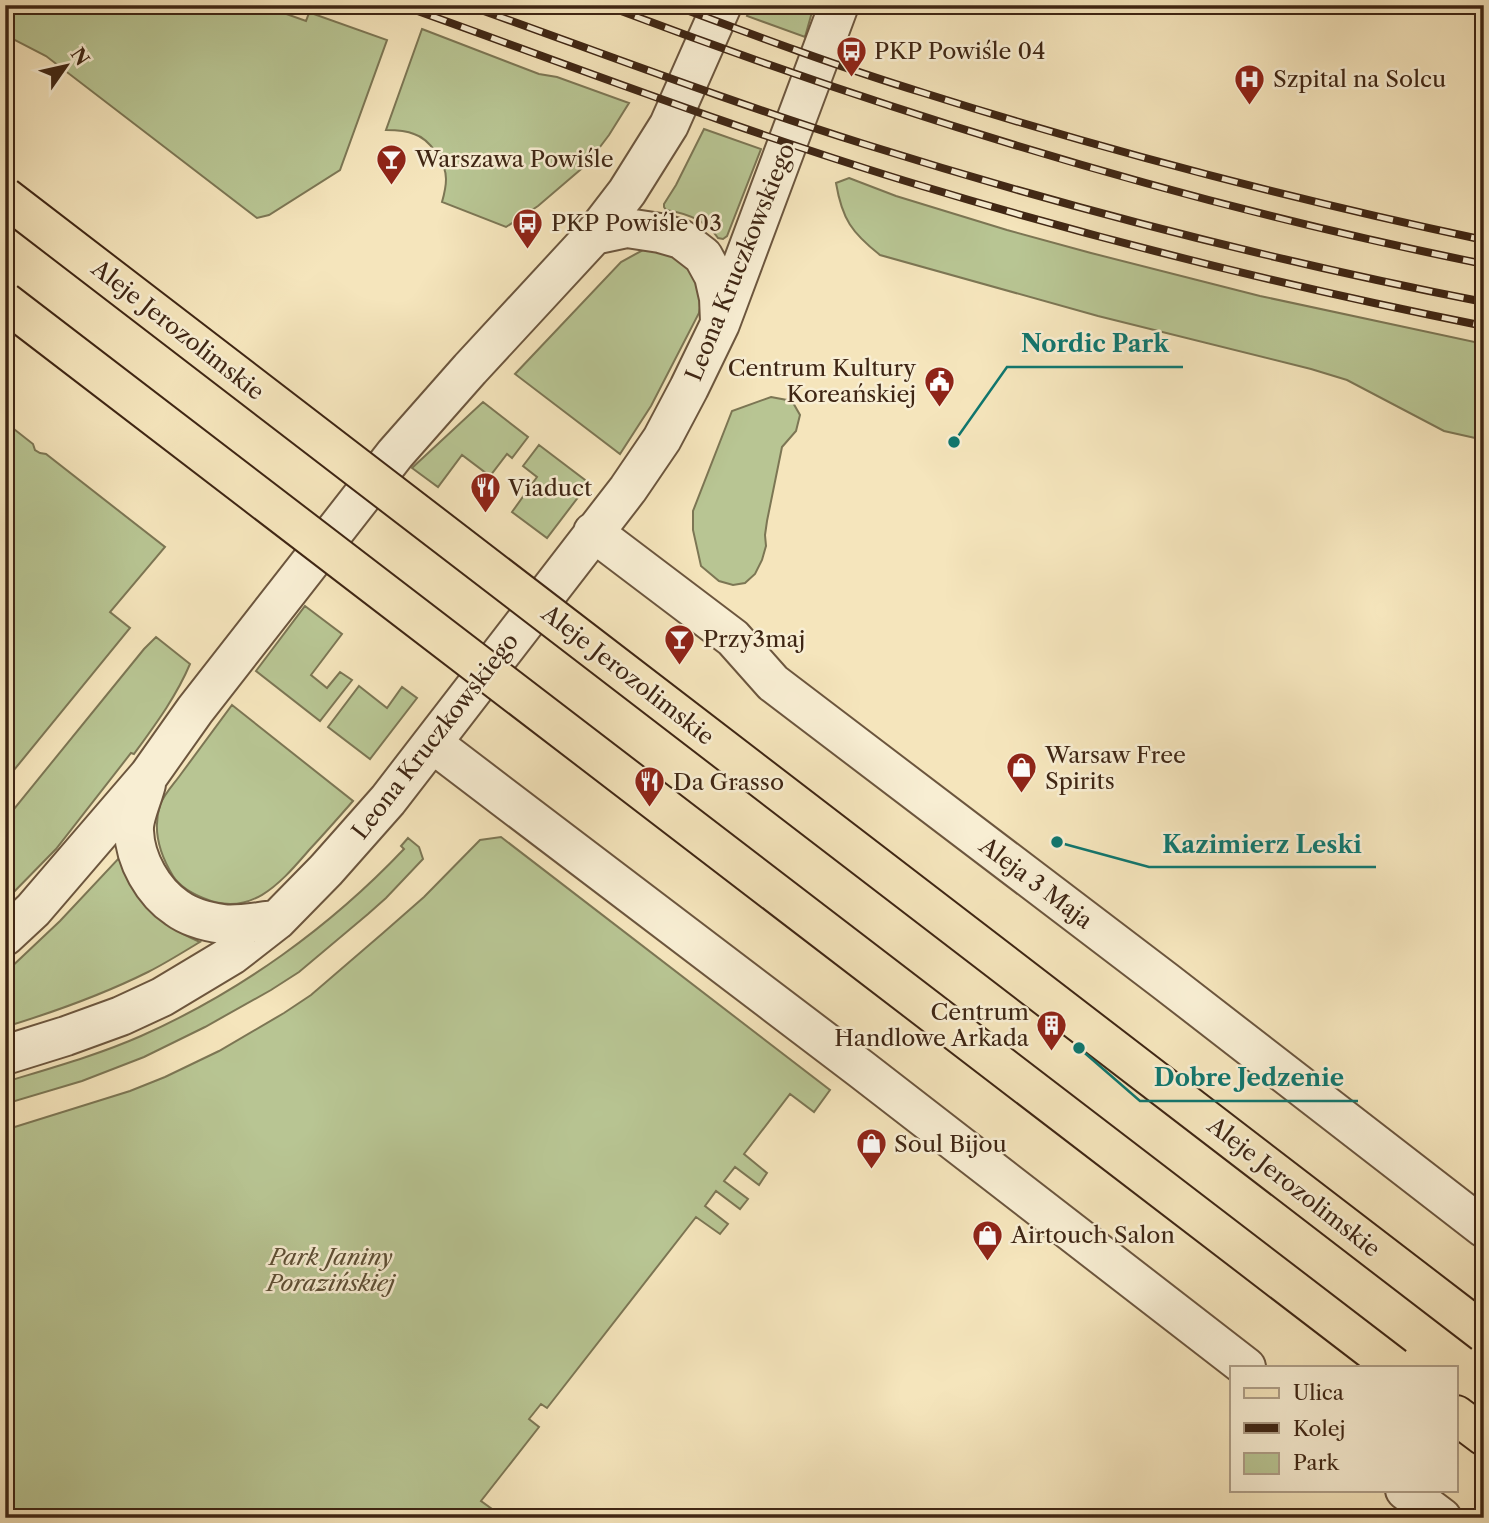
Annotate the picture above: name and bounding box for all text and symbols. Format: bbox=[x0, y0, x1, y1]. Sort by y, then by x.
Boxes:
north arrow bbox=[32, 32, 102, 102]
bus stop icon: PKP Powiśle 04 bbox=[834, 34, 868, 78]
place label: PKP Powiśle 04 bbox=[874, 37, 1046, 65]
text: N bbox=[66, 43, 94, 70]
hospital icon: Szpital na Solcu bbox=[1233, 62, 1267, 106]
place label: Szpital na Solcu bbox=[1273, 65, 1446, 93]
street label: Leona Kruczkowskiego bbox=[679, 139, 801, 385]
bar icon: Warszawa Powiśle bbox=[375, 142, 409, 186]
place label: Warszawa Powiśle bbox=[414, 145, 614, 173]
bus stop icon: PKP Powiśle 03 bbox=[511, 206, 545, 250]
place label: PKP Powiśle 03 bbox=[551, 209, 722, 237]
street label: Aleje Jerozolimskie bbox=[85, 253, 270, 406]
callout: Nordic Park bbox=[1007, 322, 1183, 367]
text: Nordic Park bbox=[1021, 329, 1170, 358]
place label: Centrum Kultury Koreańskiej bbox=[728, 354, 916, 408]
public building icon: Centrum Kultury Koreańskiej bbox=[922, 364, 956, 408]
restaurant icon: Viaduct bbox=[468, 471, 502, 515]
place label: Viaduct bbox=[507, 474, 592, 502]
street label: Aleje Jerozolimskie bbox=[535, 598, 720, 751]
bar icon: Przy3maj bbox=[663, 622, 697, 666]
place label: Przy3maj bbox=[703, 625, 805, 653]
street label: Leona Kruczkowskiego bbox=[346, 627, 524, 845]
place label: Warsaw Free Spirits bbox=[1044, 741, 1186, 795]
shop icon: Warsaw Free Spirits bbox=[1005, 751, 1039, 795]
restaurant icon: Da Grasso bbox=[633, 765, 667, 809]
place label: Da Grasso bbox=[673, 768, 784, 796]
callout: Kazimierz Leski bbox=[1149, 822, 1376, 867]
text: Kazimierz Leski bbox=[1162, 830, 1362, 859]
street label: Aleja 3 Maja bbox=[973, 831, 1099, 935]
place label: Centrum Handlowe Arkada bbox=[834, 998, 1030, 1052]
building icon: Centrum Handlowe Arkada bbox=[1035, 1008, 1069, 1052]
callout: Dobre Jedzenie bbox=[1140, 1056, 1358, 1101]
text: Dobre Jedzenie bbox=[1154, 1063, 1344, 1092]
street label: Aleje Jerozolimskie bbox=[1201, 1110, 1386, 1263]
shop icon: Soul Bijou bbox=[854, 1127, 888, 1171]
place label: Soul Bijou bbox=[894, 1130, 1007, 1158]
shop icon: Airtouch Salon bbox=[971, 1218, 1005, 1262]
place label: Airtouch Salon bbox=[1010, 1221, 1175, 1249]
park label: Park Janiny Porazińskiej bbox=[265, 1243, 397, 1297]
legend bbox=[1230, 1366, 1458, 1492]
text: Ulica bbox=[1293, 1380, 1345, 1405]
text: Kolej bbox=[1293, 1416, 1345, 1441]
text: Park bbox=[1293, 1450, 1339, 1475]

